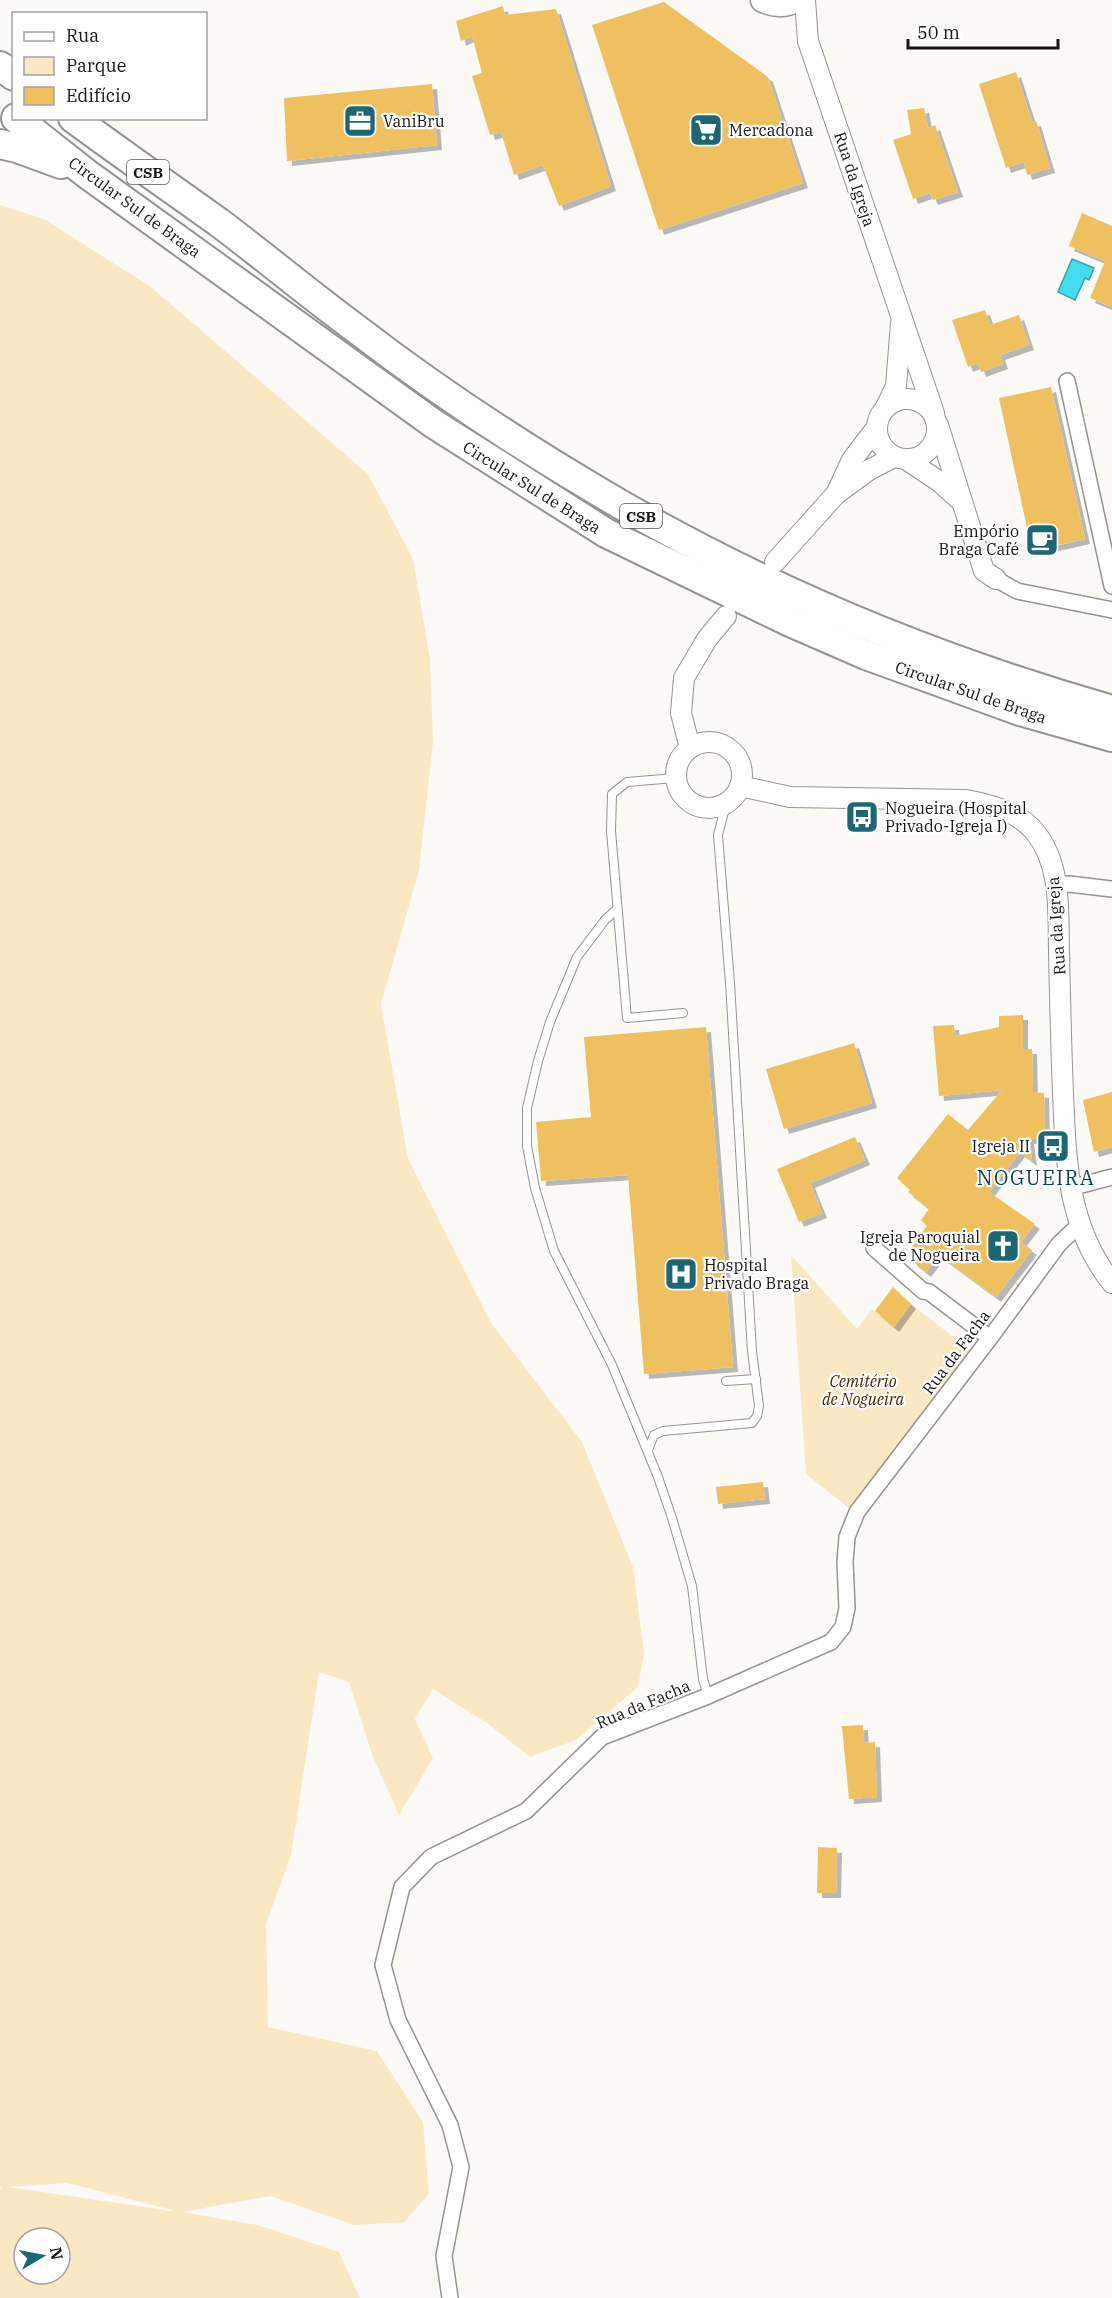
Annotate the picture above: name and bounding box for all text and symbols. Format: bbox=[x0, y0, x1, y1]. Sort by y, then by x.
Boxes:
legend bbox=[12, 12, 207, 120]
scale bar bbox=[908, 12, 1058, 50]
text: 50 m bbox=[917, 21, 960, 44]
text: Rua bbox=[66, 24, 99, 47]
text: Parque bbox=[66, 54, 126, 77]
text: Edifício bbox=[66, 84, 131, 107]
office icon: VaniBru bbox=[342, 103, 378, 139]
place label: VaniBru bbox=[383, 111, 445, 131]
supermarket icon: Mercadona bbox=[688, 112, 724, 148]
place label: Mercadona bbox=[729, 120, 814, 140]
street label: Rua da Igreja bbox=[830, 129, 880, 229]
street label: Circular Sul de Braga bbox=[65, 152, 205, 262]
road number: CSB bbox=[127, 160, 169, 184]
street label: Circular Sul de Braga bbox=[459, 436, 605, 538]
road number: CSB bbox=[620, 504, 662, 528]
place label: Empório Braga Café bbox=[939, 521, 1019, 559]
cafe icon: Empório Braga Café bbox=[1024, 522, 1060, 558]
street label: Circular Sul de Braga bbox=[893, 657, 1050, 727]
place label: Nogueira (Hospital Privado-Igreja I) bbox=[885, 798, 1027, 836]
bus stop icon: Nogueira (Hospital Privado-Igreja I) bbox=[844, 799, 880, 835]
street label: Rua da Igreja bbox=[1043, 876, 1069, 976]
bus stop icon: Igreja II bbox=[1035, 1128, 1071, 1164]
place label: Igreja II bbox=[972, 1136, 1030, 1156]
district label: NOGUEIRA bbox=[977, 1164, 1095, 1191]
place label: Igreja Paroquial de Nogueira bbox=[860, 1227, 980, 1265]
church icon: Igreja Paroquial de Nogueira bbox=[985, 1228, 1021, 1264]
place label: Hospital Privado Braga bbox=[704, 1255, 810, 1293]
hospital icon: Hospital Privado Braga bbox=[663, 1256, 699, 1292]
street label: Rua da Facha bbox=[918, 1306, 994, 1398]
park label: Cemitério de Nogueira bbox=[822, 1371, 904, 1409]
street label: Rua da Facha bbox=[593, 1675, 693, 1733]
north arrow bbox=[12, 2226, 72, 2286]
text: N bbox=[46, 2245, 68, 2261]

